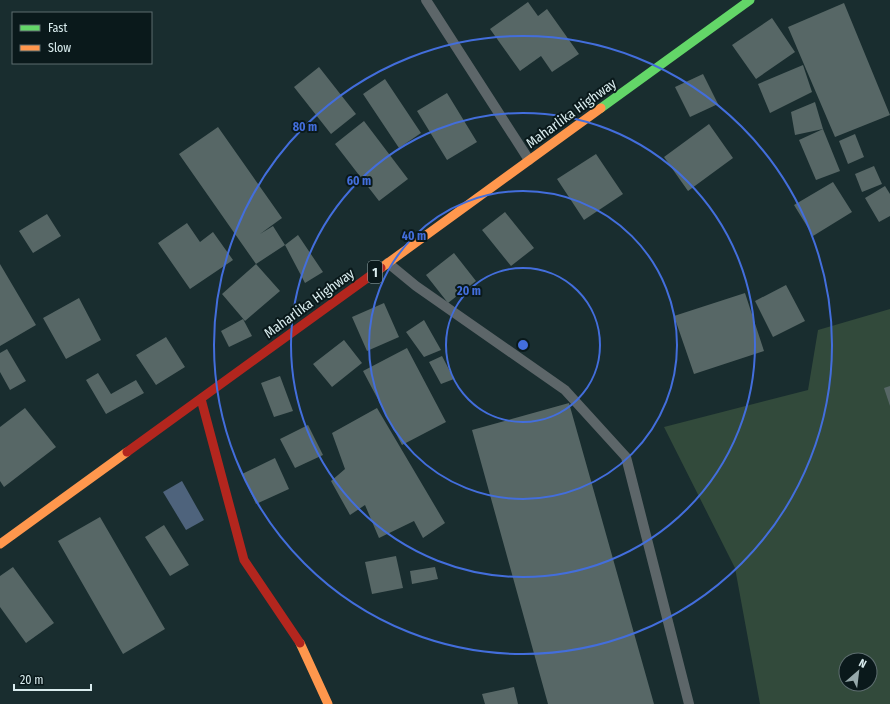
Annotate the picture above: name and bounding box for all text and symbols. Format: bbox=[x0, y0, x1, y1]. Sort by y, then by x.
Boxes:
legend bbox=[12, 12, 152, 64]
text: Fast bbox=[48, 21, 67, 35]
text: Slow bbox=[48, 41, 71, 55]
street label: Maharlika Highway bbox=[523, 74, 620, 152]
text: 80 m bbox=[293, 120, 317, 134]
text: 60 m bbox=[347, 174, 371, 188]
text: 40 m bbox=[402, 229, 426, 243]
road number: 1 bbox=[368, 261, 382, 283]
street label: Maharlika Highway bbox=[261, 264, 358, 342]
text: 20 m bbox=[456, 284, 481, 298]
centre of rings bbox=[516, 338, 530, 352]
north arrow bbox=[838, 652, 878, 692]
text: N bbox=[856, 656, 868, 671]
scale bar bbox=[14, 666, 91, 692]
text: 20 m bbox=[20, 673, 44, 687]

